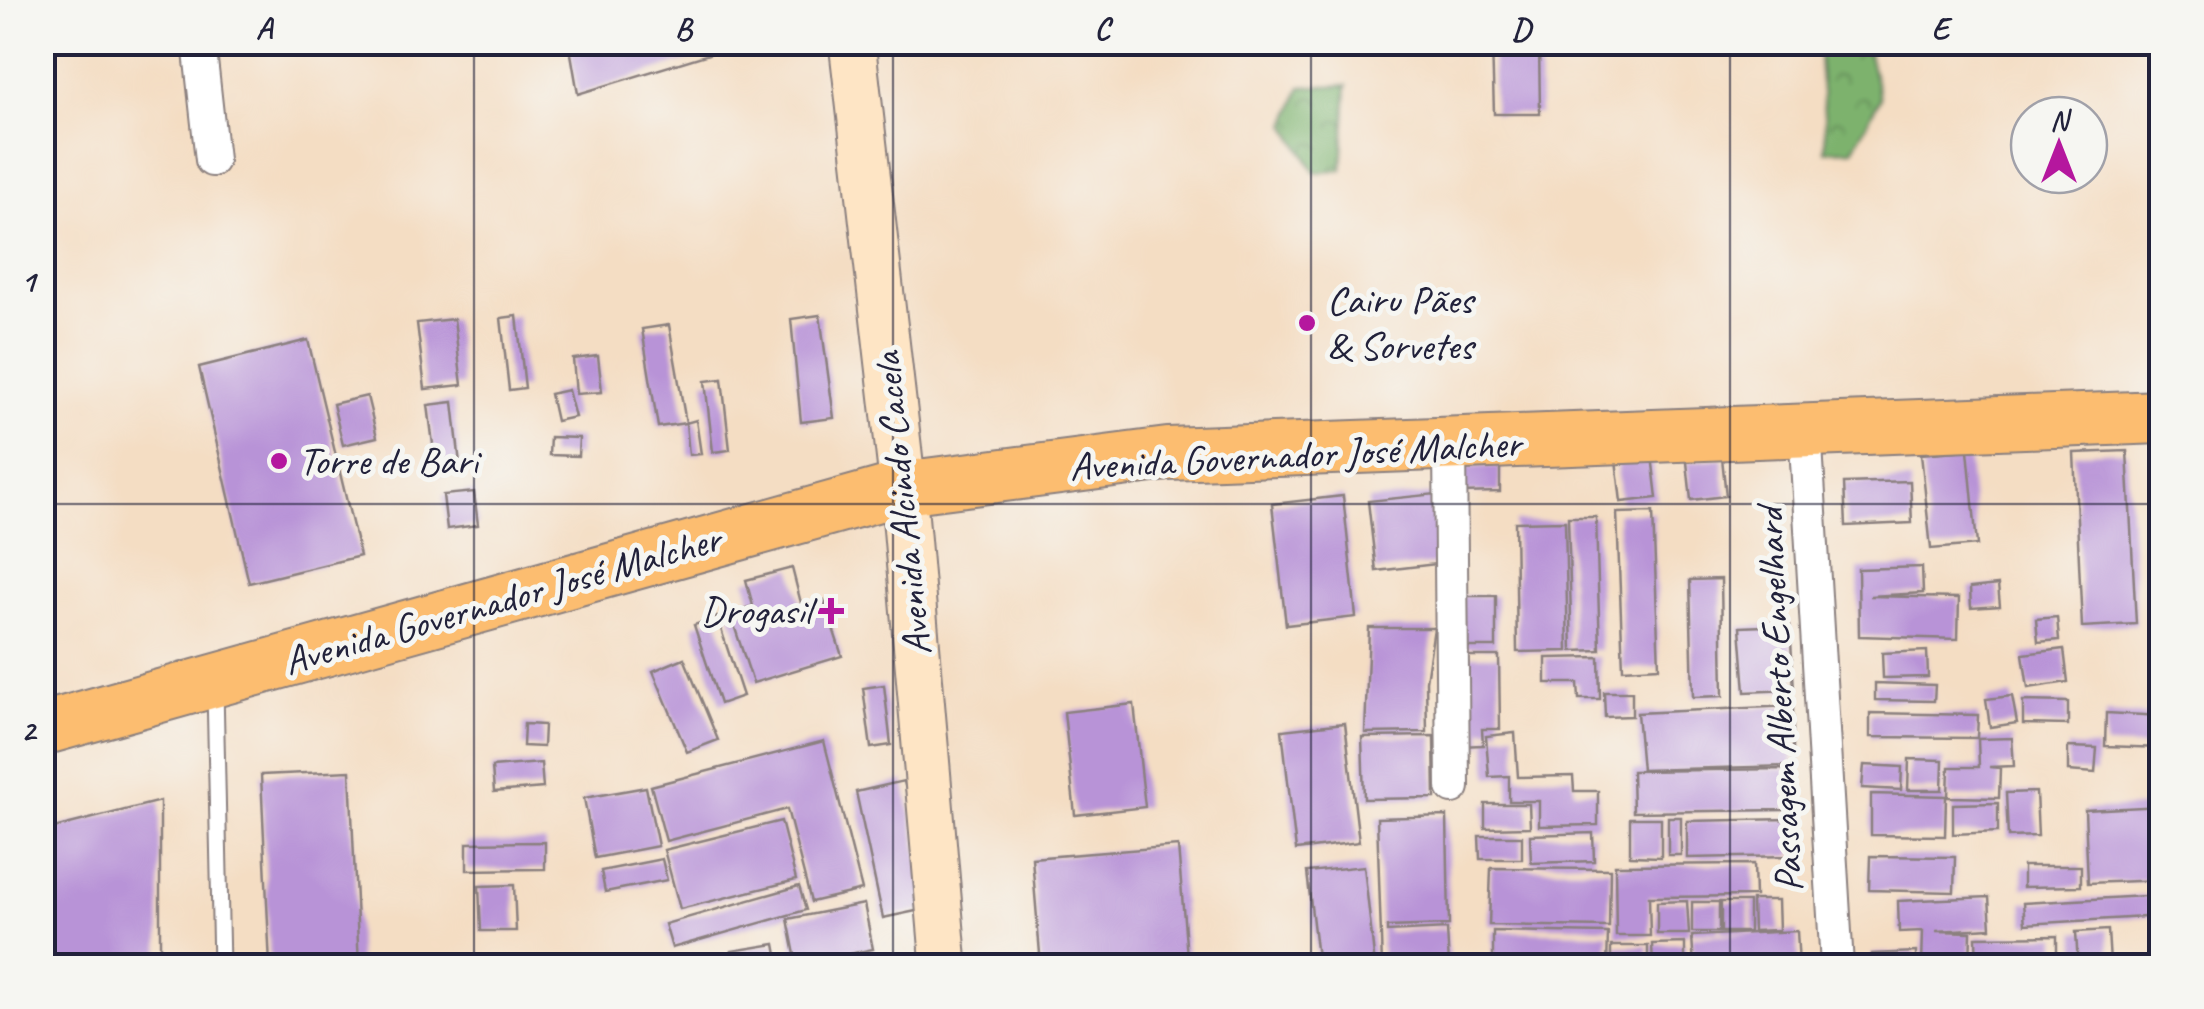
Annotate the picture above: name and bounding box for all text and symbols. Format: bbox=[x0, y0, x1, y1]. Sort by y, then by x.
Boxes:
text: A bbox=[256, 8, 275, 49]
text: B bbox=[675, 8, 694, 49]
text: C bbox=[1094, 8, 1114, 49]
text: D bbox=[1512, 8, 1534, 49]
text: E bbox=[1931, 8, 1953, 49]
north arrow bbox=[2009, 95, 2109, 195]
text: N bbox=[2050, 103, 2072, 138]
text: 1 bbox=[21, 260, 39, 301]
place label: Cairu Pães & Sorvetes bbox=[1327, 275, 1476, 371]
marker: Cairu Pães & Sorvetes bbox=[1296, 312, 1318, 334]
street label: Avenida Alcindo Cacela bbox=[861, 347, 943, 658]
street label: Avenida Governador José Malcher bbox=[1068, 418, 1525, 492]
place label: Torre de Bari bbox=[299, 436, 482, 486]
marker: Torre de Bari bbox=[268, 450, 290, 472]
street label: Passagem Alberto Engelhard bbox=[1744, 500, 1814, 893]
street label: Avenida Governador José Malcher bbox=[278, 513, 729, 686]
place label: Drogasil bbox=[701, 586, 818, 636]
marker: Drogasil bbox=[820, 600, 842, 622]
text: 2 bbox=[21, 710, 38, 751]

